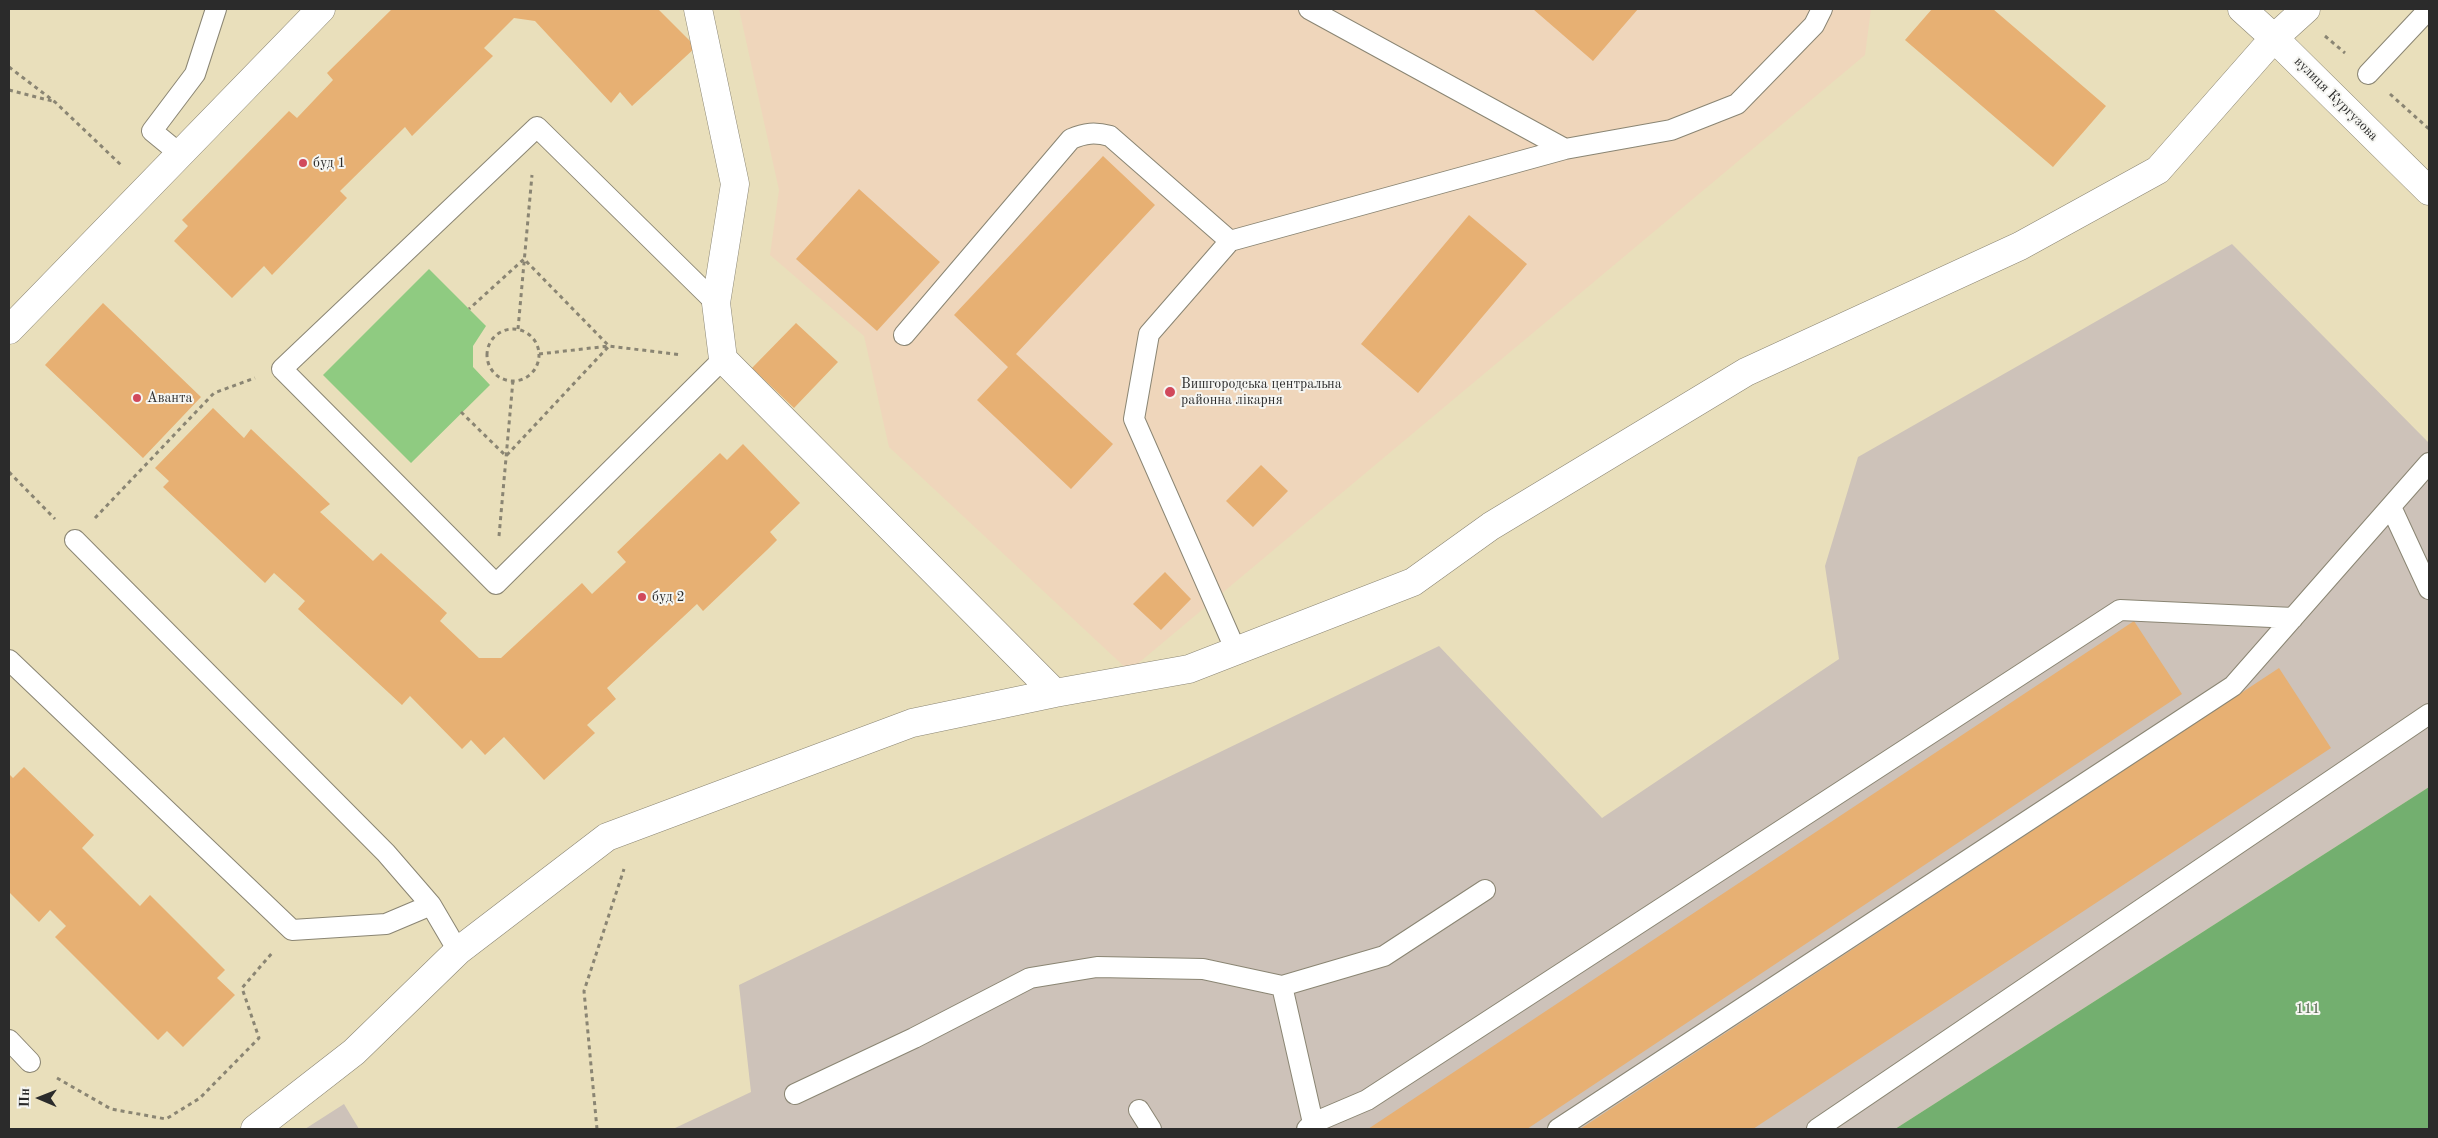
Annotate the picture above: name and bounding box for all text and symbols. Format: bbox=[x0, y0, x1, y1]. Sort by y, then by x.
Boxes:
street label: вулиця Кургузова bbox=[2291, 54, 2381, 144]
place label: буд 1 bbox=[313, 155, 346, 171]
marker: буд 1 bbox=[297, 157, 309, 169]
place label: Вишгородська центральна районна лікарня bbox=[1181, 376, 1342, 408]
marker: Вишгородська центральна районна лікарня bbox=[1163, 385, 1177, 399]
place label: Аванта bbox=[147, 390, 193, 406]
marker: Аванта bbox=[131, 392, 143, 404]
place label: буд 2 bbox=[652, 589, 685, 605]
marker: буд 2 bbox=[636, 591, 648, 603]
park label: 111 bbox=[2296, 1001, 2320, 1017]
north arrow bbox=[15, 1073, 65, 1123]
text: Пн bbox=[18, 1088, 32, 1108]

